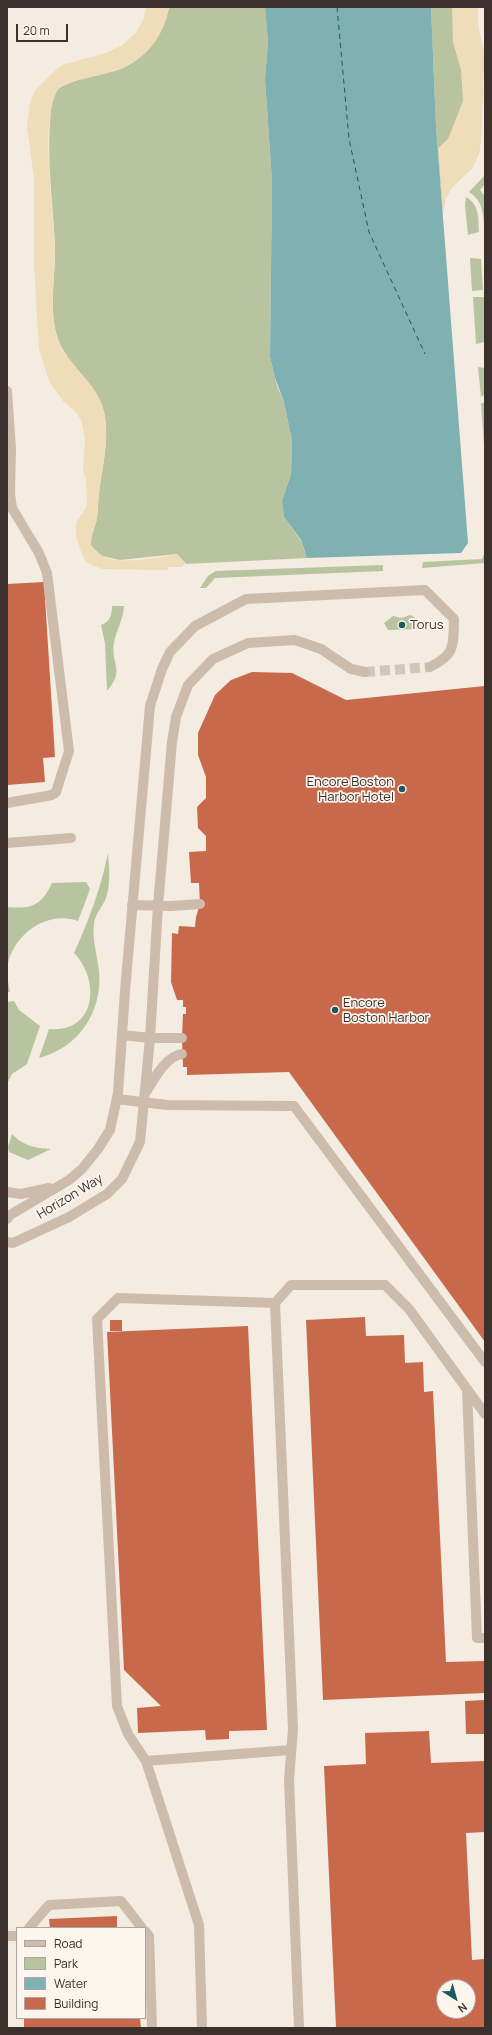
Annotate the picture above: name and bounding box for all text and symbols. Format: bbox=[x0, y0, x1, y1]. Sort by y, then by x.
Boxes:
scale bar bbox=[18, 16, 70, 42]
text: 20 m bbox=[23, 22, 50, 39]
place label: Torus bbox=[410, 617, 444, 633]
marker: Torus bbox=[397, 620, 407, 630]
place label: Encore Boston Harbor Hotel bbox=[307, 774, 394, 805]
marker: Encore Boston Harbor Hotel bbox=[397, 784, 407, 794]
place label: Encore Boston Harbor bbox=[343, 995, 429, 1026]
marker: Encore Boston Harbor bbox=[330, 1005, 340, 1015]
street label: Horizon Way bbox=[34, 1171, 106, 1223]
legend bbox=[16, 1927, 146, 2019]
text: Road bbox=[54, 1935, 82, 1952]
text: Park bbox=[54, 1955, 78, 1972]
text: Water bbox=[54, 1975, 87, 1992]
north arrow bbox=[436, 1979, 476, 2019]
text: Building bbox=[54, 1995, 98, 2012]
text: N bbox=[455, 2000, 471, 2017]

